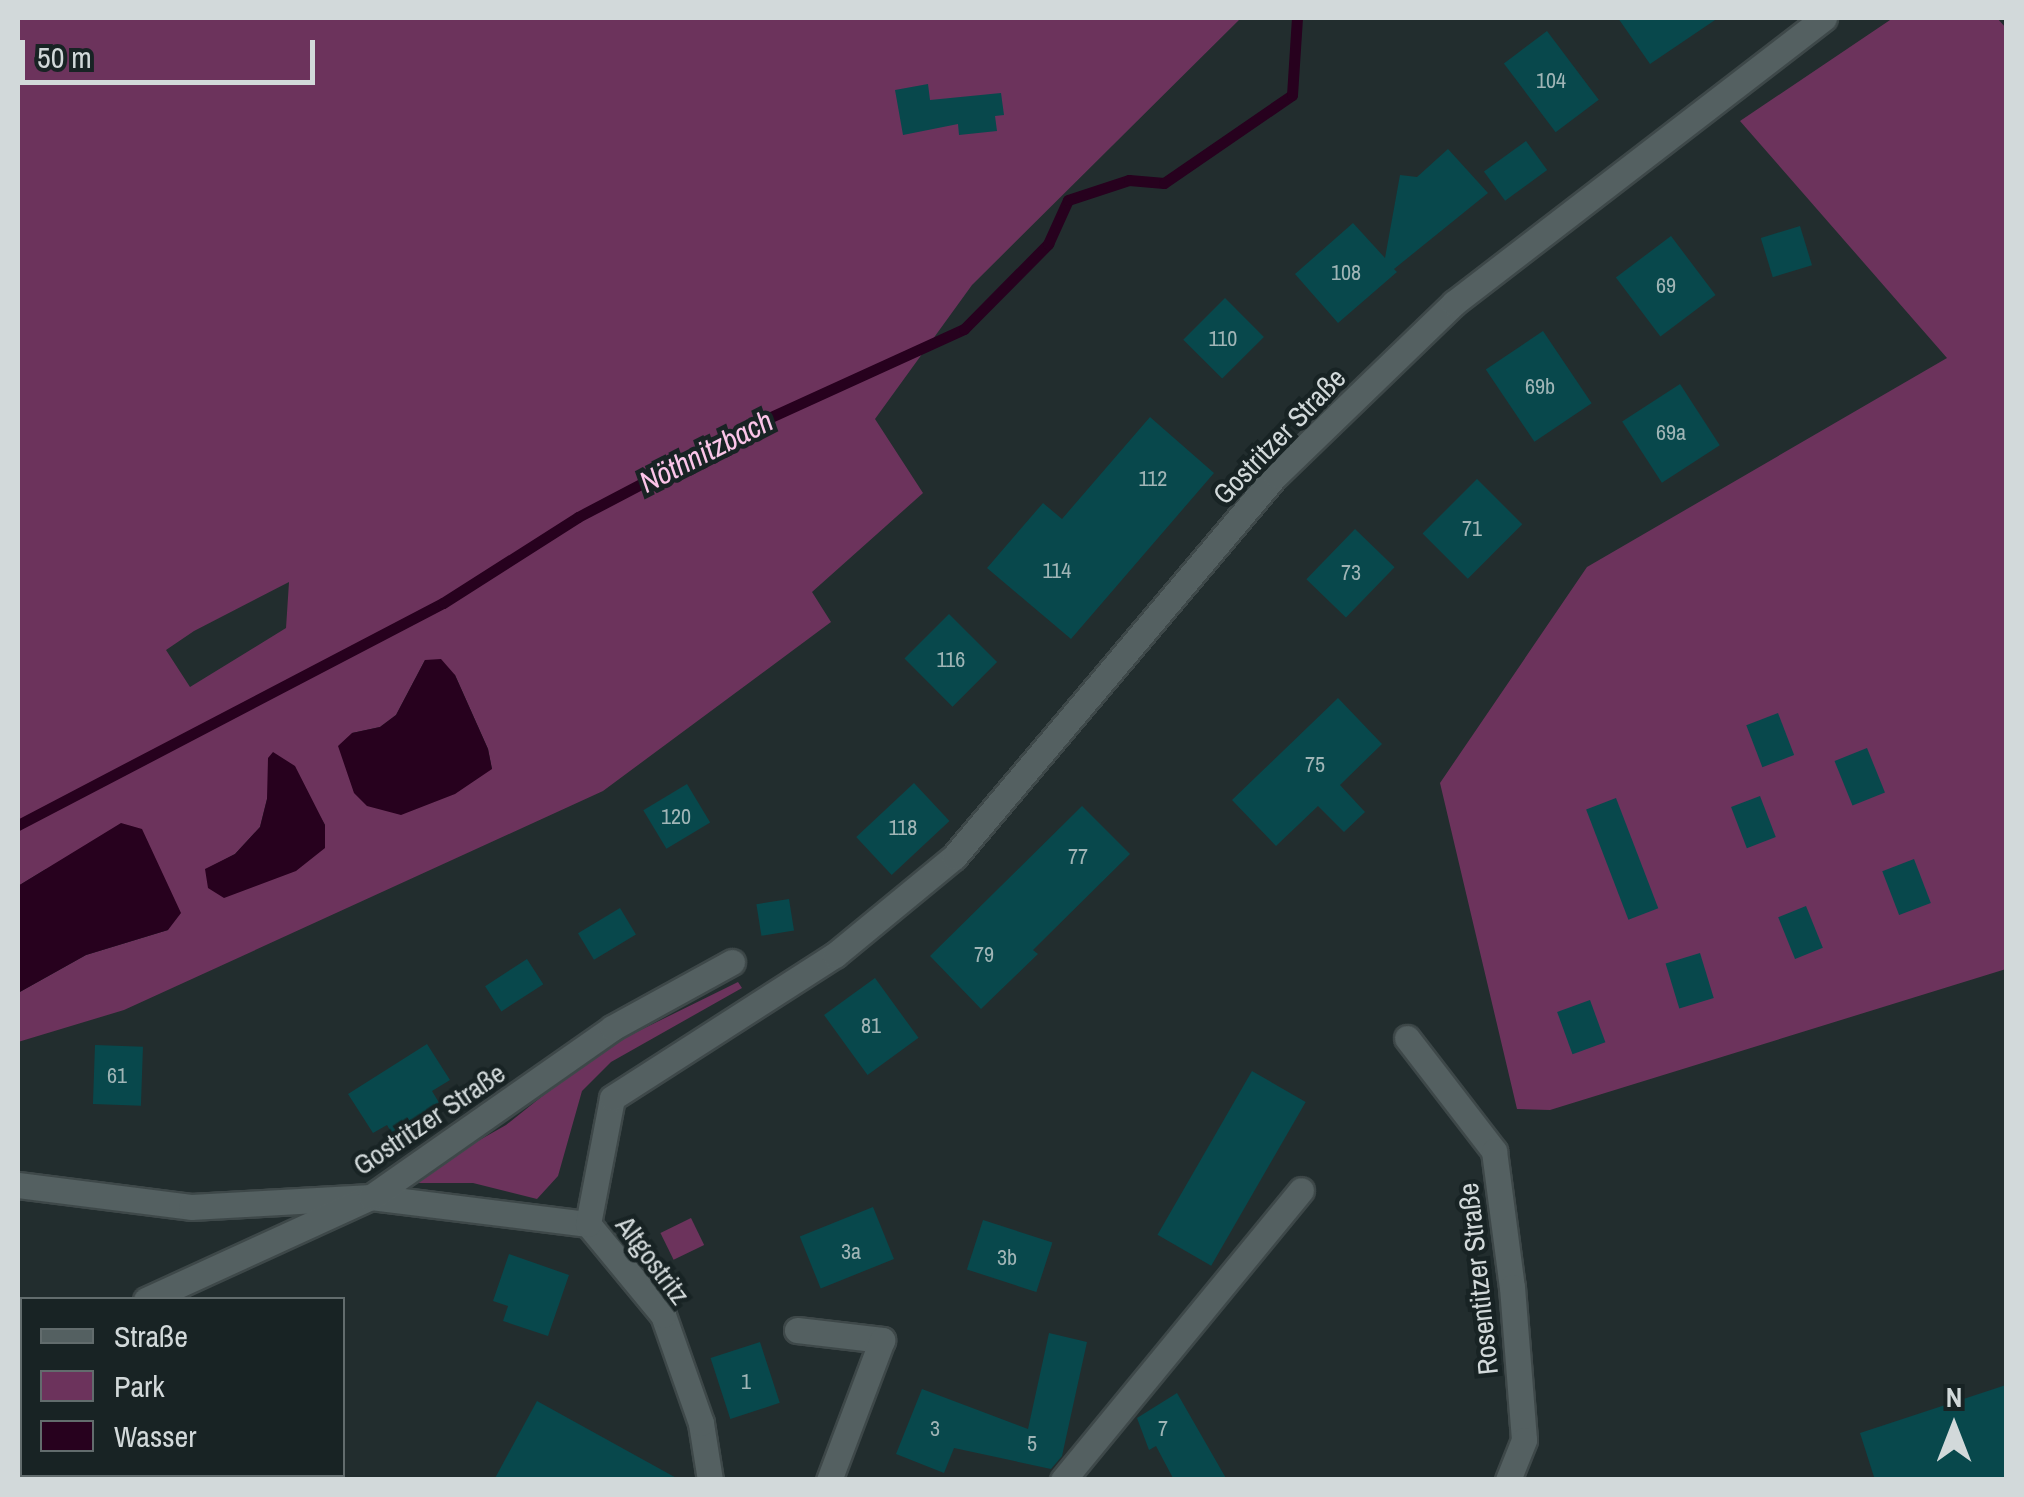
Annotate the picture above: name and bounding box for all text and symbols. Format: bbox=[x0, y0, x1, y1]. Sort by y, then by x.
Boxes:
scale bar bbox=[25, 20, 320, 82]
text: 50 m bbox=[37, 37, 92, 77]
house number: 104 bbox=[1536, 68, 1566, 94]
house number: 108 bbox=[1331, 260, 1361, 286]
house number: 69 bbox=[1656, 273, 1676, 299]
house number: 110 bbox=[1209, 326, 1237, 352]
street label: Gostritzer Straße bbox=[1206, 361, 1352, 511]
house number: 69b bbox=[1525, 374, 1555, 400]
water label: Nöthnitzbach bbox=[633, 402, 779, 500]
house number: 69a bbox=[1656, 420, 1686, 446]
house number: 112 bbox=[1139, 466, 1167, 492]
house number: 71 bbox=[1462, 516, 1482, 542]
house number: 114 bbox=[1043, 558, 1071, 584]
house number: 73 bbox=[1341, 560, 1361, 586]
house number: 116 bbox=[937, 647, 965, 673]
house number: 75 bbox=[1305, 752, 1325, 778]
house number: 120 bbox=[661, 804, 691, 830]
house number: 118 bbox=[889, 815, 917, 841]
house number: 77 bbox=[1068, 844, 1088, 870]
house number: 79 bbox=[974, 942, 994, 968]
house number: 81 bbox=[861, 1013, 881, 1039]
street label: Gostritzer Straße bbox=[347, 1056, 511, 1182]
house number: 61 bbox=[107, 1063, 127, 1089]
street label: Rosentitzer Straße bbox=[1451, 1181, 1505, 1377]
street label: Altgostritz bbox=[609, 1209, 697, 1311]
house number: 3a bbox=[841, 1239, 861, 1265]
house number: 3b bbox=[997, 1245, 1017, 1271]
legend bbox=[20, 1297, 345, 1477]
text: Straße bbox=[114, 1316, 188, 1356]
text: Park bbox=[114, 1366, 165, 1406]
house number: 1 bbox=[741, 1369, 751, 1395]
north arrow bbox=[1904, 1377, 2004, 1477]
text: N bbox=[1946, 1378, 1962, 1416]
text: Wasser bbox=[114, 1416, 196, 1456]
house number: 3 bbox=[930, 1416, 940, 1442]
house number: 7 bbox=[1158, 1416, 1168, 1442]
house number: 5 bbox=[1027, 1431, 1037, 1457]

